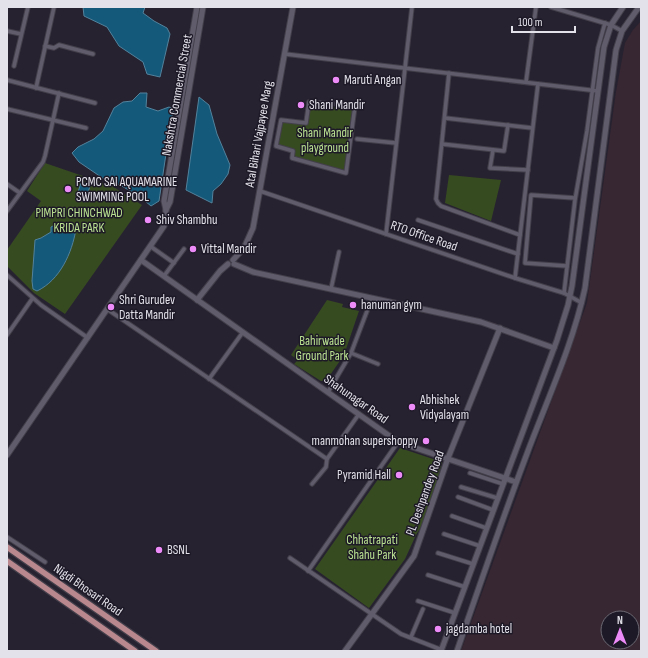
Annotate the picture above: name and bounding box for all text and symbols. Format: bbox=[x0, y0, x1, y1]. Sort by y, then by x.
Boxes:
scale bar bbox=[512, 8, 575, 34]
text: 100 m bbox=[518, 15, 543, 30]
street label: Nakshtra Commercial Street bbox=[158, 33, 196, 157]
place label: Maruti Angan bbox=[344, 72, 401, 88]
marker: Maruti Angan bbox=[331, 75, 341, 85]
street label: Atal Bihari Vajpayee Marg bbox=[242, 80, 276, 189]
place label: Shani Mandir bbox=[309, 97, 365, 113]
marker: Shani Mandir bbox=[296, 100, 306, 110]
park label: Shani Mandir playground bbox=[297, 125, 353, 156]
place label: PCMC SAI AQUAMARINE SWIMMING POOL bbox=[76, 174, 177, 205]
marker: PCMC SAI AQUAMARINE SWIMMING POOL bbox=[63, 184, 73, 194]
park label: PIMPRI CHINCHWAD KRIDA PARK bbox=[35, 205, 123, 236]
place label: Shiv Shambhu bbox=[156, 212, 218, 228]
marker: Shiv Shambhu bbox=[143, 215, 153, 225]
street label: RTO Office Road bbox=[388, 217, 460, 255]
place label: Vittal Mandir bbox=[201, 241, 257, 257]
marker: Vittal Mandir bbox=[188, 244, 198, 254]
place label: Shri Gurudev Datta Mandir bbox=[119, 292, 175, 323]
place label: hanuman gym bbox=[361, 297, 422, 313]
marker: hanuman gym bbox=[348, 300, 358, 310]
marker: Shri Gurudev Datta Mandir bbox=[106, 302, 116, 312]
park label: Bahirwade Ground Park bbox=[296, 333, 349, 364]
street label: Shahunagar Road bbox=[321, 371, 391, 427]
place label: Abhishek Vidyalayam bbox=[419, 392, 469, 423]
marker: Abhishek Vidyalayam bbox=[407, 402, 417, 412]
place label: manmohan supershoppy bbox=[312, 433, 418, 449]
marker: manmohan supershoppy bbox=[421, 436, 431, 446]
street label: PL Deshpandey Road bbox=[402, 448, 448, 538]
place label: Pyramid Hall bbox=[337, 467, 391, 483]
marker: Pyramid Hall bbox=[394, 470, 404, 480]
park label: Chhatrapati Shahu Park bbox=[346, 532, 398, 563]
place label: BSNL bbox=[167, 542, 190, 558]
marker: BSNL bbox=[154, 545, 164, 555]
street label: Nigdi Bhosari Road bbox=[51, 560, 125, 620]
north arrow bbox=[600, 610, 640, 650]
text: N bbox=[617, 614, 623, 627]
place label: jagdamba hotel bbox=[445, 621, 512, 637]
marker: jagdamba hotel bbox=[433, 624, 443, 634]

